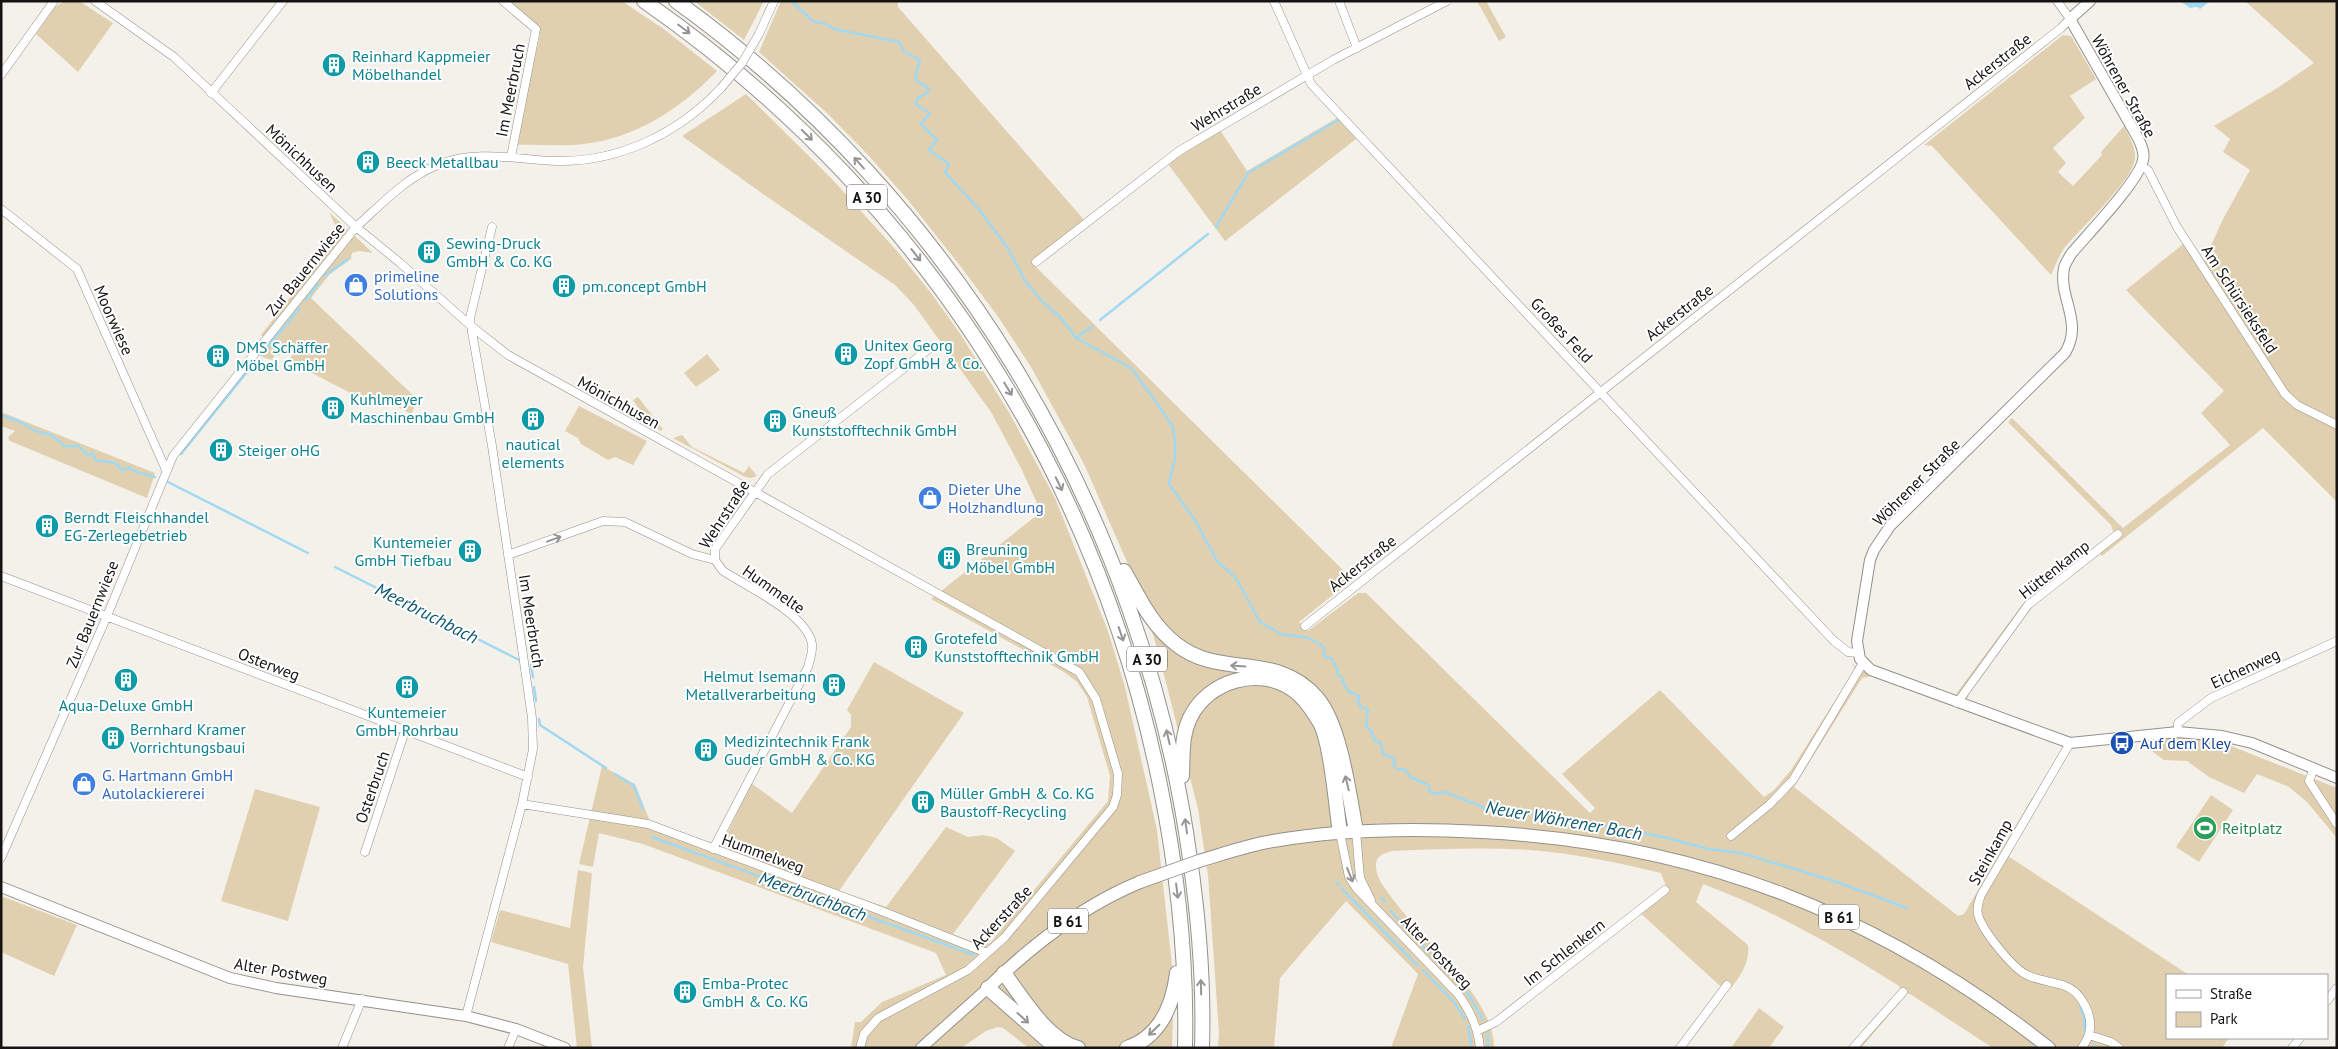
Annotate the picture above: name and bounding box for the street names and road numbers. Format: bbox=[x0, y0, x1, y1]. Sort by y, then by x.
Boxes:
street label: Ackerstraße bbox=[1959, 28, 2035, 94]
street label: Wöhrener Straße bbox=[2087, 31, 2161, 141]
street label: Im Meerbruch bbox=[491, 42, 529, 138]
street label: Wehrstraße bbox=[1187, 78, 1265, 136]
street label: Mönichhusen bbox=[262, 120, 342, 196]
road number: A 30 bbox=[847, 184, 887, 210]
street label: Zur Bauernwiese bbox=[261, 218, 349, 320]
street label: Am Schürsieksfeld bbox=[2198, 241, 2282, 357]
street label: Ackerstraße bbox=[1641, 279, 1717, 345]
street label: Moorwiese bbox=[90, 282, 138, 358]
street label: Großes Feld bbox=[1527, 293, 1597, 367]
street label: Mönichhusen bbox=[574, 371, 664, 433]
street label: Wöhrener Straße bbox=[1868, 434, 1964, 530]
street label: Wehrstraße bbox=[694, 476, 754, 552]
street label: Ackerstraße bbox=[1324, 530, 1400, 596]
street label: Hüttenkamp bbox=[2015, 535, 2093, 603]
street label: Zur Bauernwiese bbox=[61, 557, 123, 671]
street label: Hummelte bbox=[739, 560, 809, 618]
street label: Im Meerbruch bbox=[515, 573, 549, 669]
street label: Osterweg bbox=[235, 643, 303, 685]
street label: Eichenweg bbox=[2207, 643, 2283, 693]
road number: A 30 bbox=[1127, 646, 1167, 672]
street label: Osterbruch bbox=[350, 748, 394, 826]
street label: Steinkamp bbox=[1964, 816, 2016, 888]
street label: Hummelweg bbox=[719, 829, 807, 877]
street label: Ackerstraße bbox=[966, 881, 1036, 953]
road number: B 61 bbox=[1819, 904, 1859, 930]
road number: B 61 bbox=[1048, 908, 1088, 934]
street label: Alter Postweg bbox=[1397, 911, 1477, 993]
street label: Im Schlenkern bbox=[1519, 914, 1609, 990]
street label: Alter Postweg bbox=[233, 953, 329, 989]

